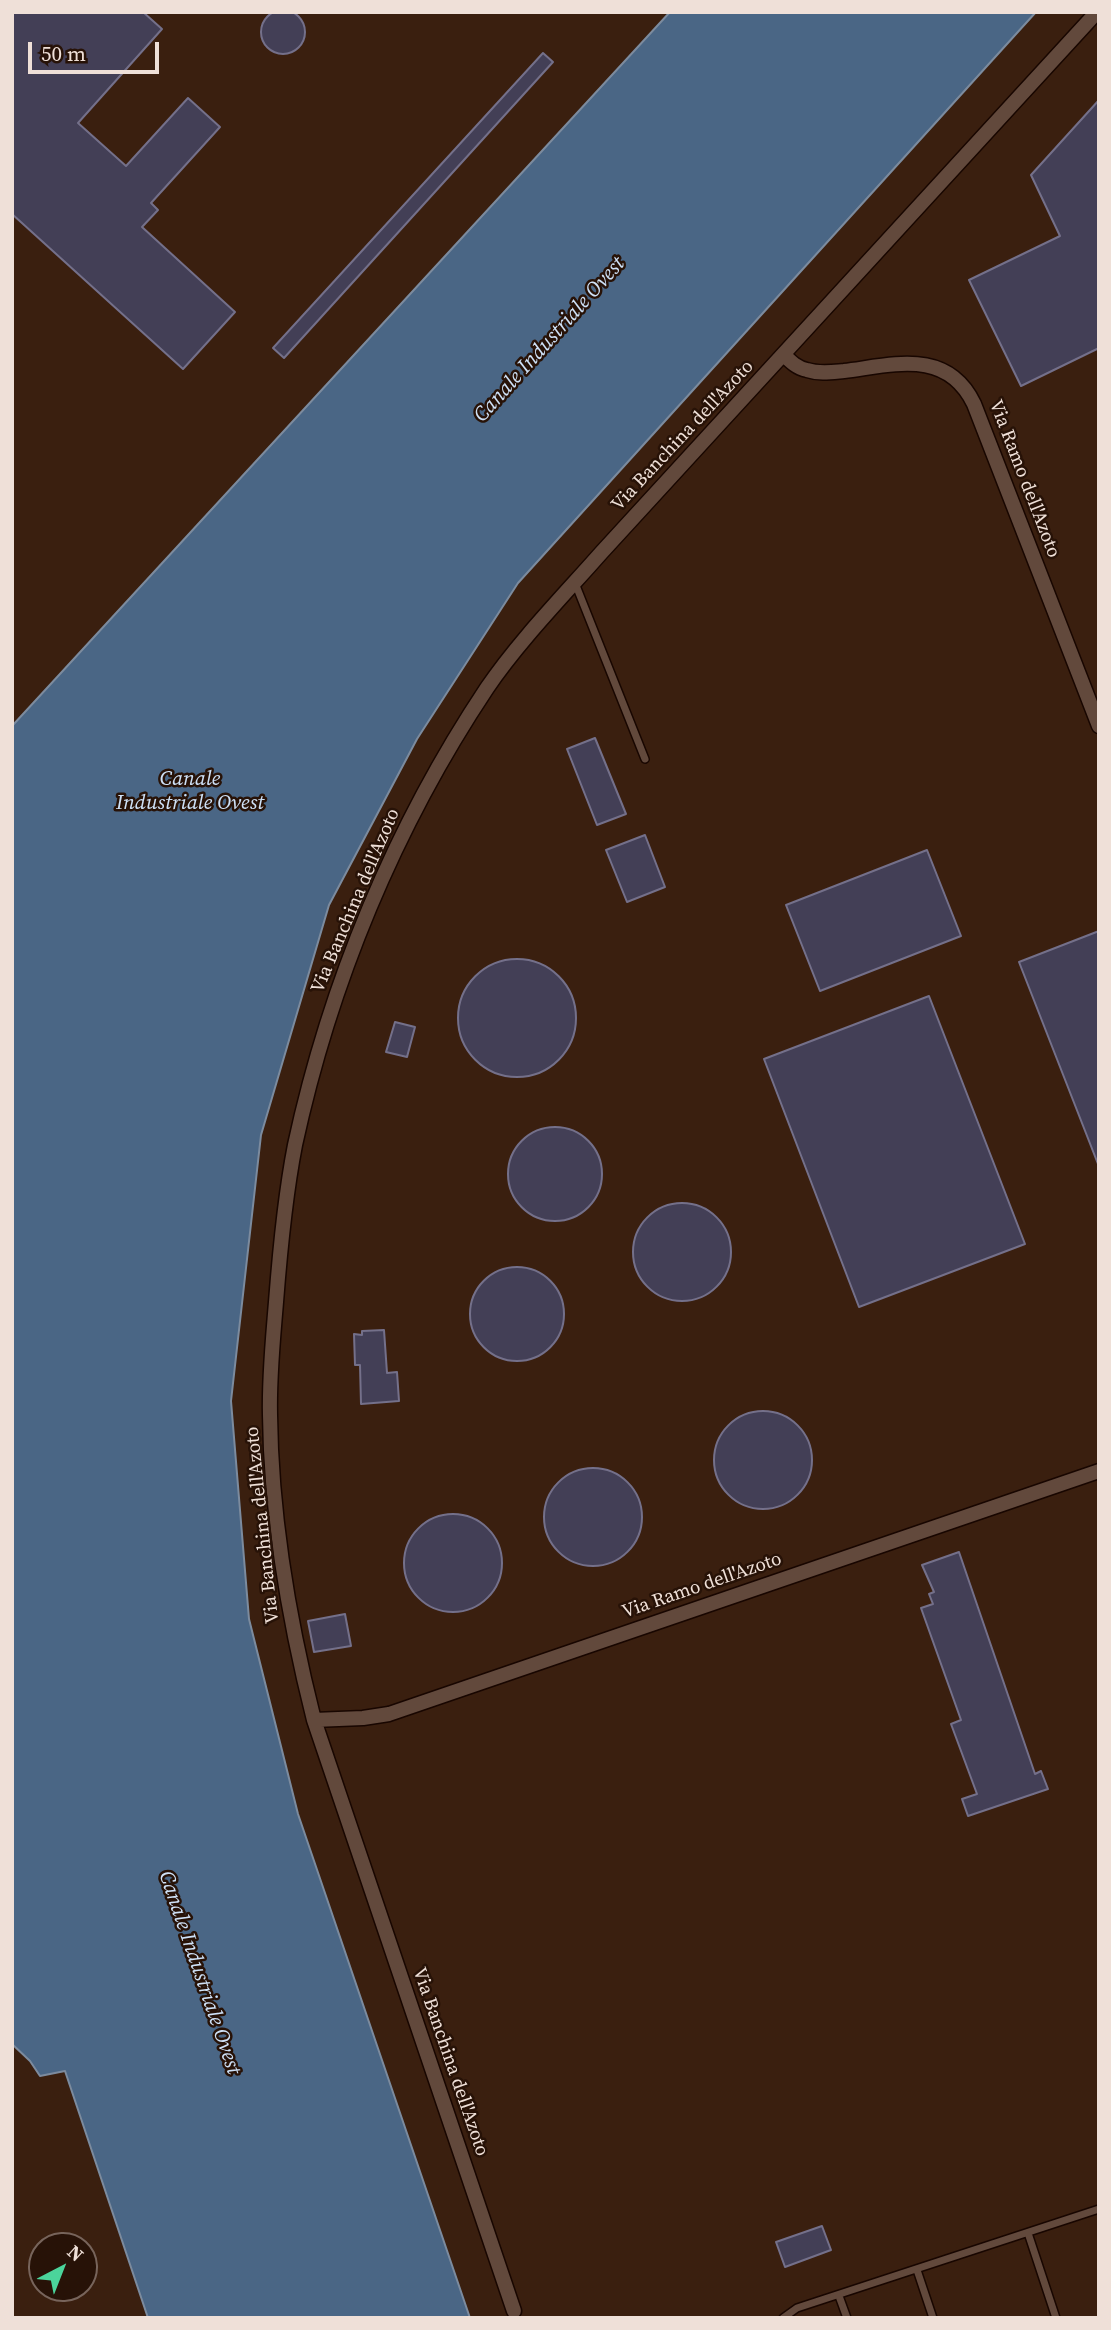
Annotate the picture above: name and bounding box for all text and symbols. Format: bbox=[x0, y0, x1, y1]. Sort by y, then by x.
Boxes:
scale bar bbox=[32, 28, 163, 72]
text: 50 m bbox=[41, 39, 86, 68]
water label: Canale Industriale Ovest bbox=[469, 252, 631, 428]
street label: Via Banchina dell'Azoto bbox=[607, 356, 759, 516]
street label: Via Ramo dell'Azoto bbox=[983, 397, 1065, 561]
water label: Canale Industriale Ovest bbox=[116, 767, 264, 817]
street label: Via Banchina dell'Azoto bbox=[307, 805, 405, 997]
street label: Via Banchina dell'Azoto bbox=[241, 1425, 285, 1625]
street label: Via Ramo dell'Azoto bbox=[619, 1548, 785, 1624]
water label: Canale Industriale Ovest bbox=[152, 1868, 246, 2078]
street label: Via Banchina dell'Azoto bbox=[407, 1965, 493, 2159]
north arrow bbox=[28, 2232, 98, 2302]
text: N bbox=[62, 2239, 90, 2267]

